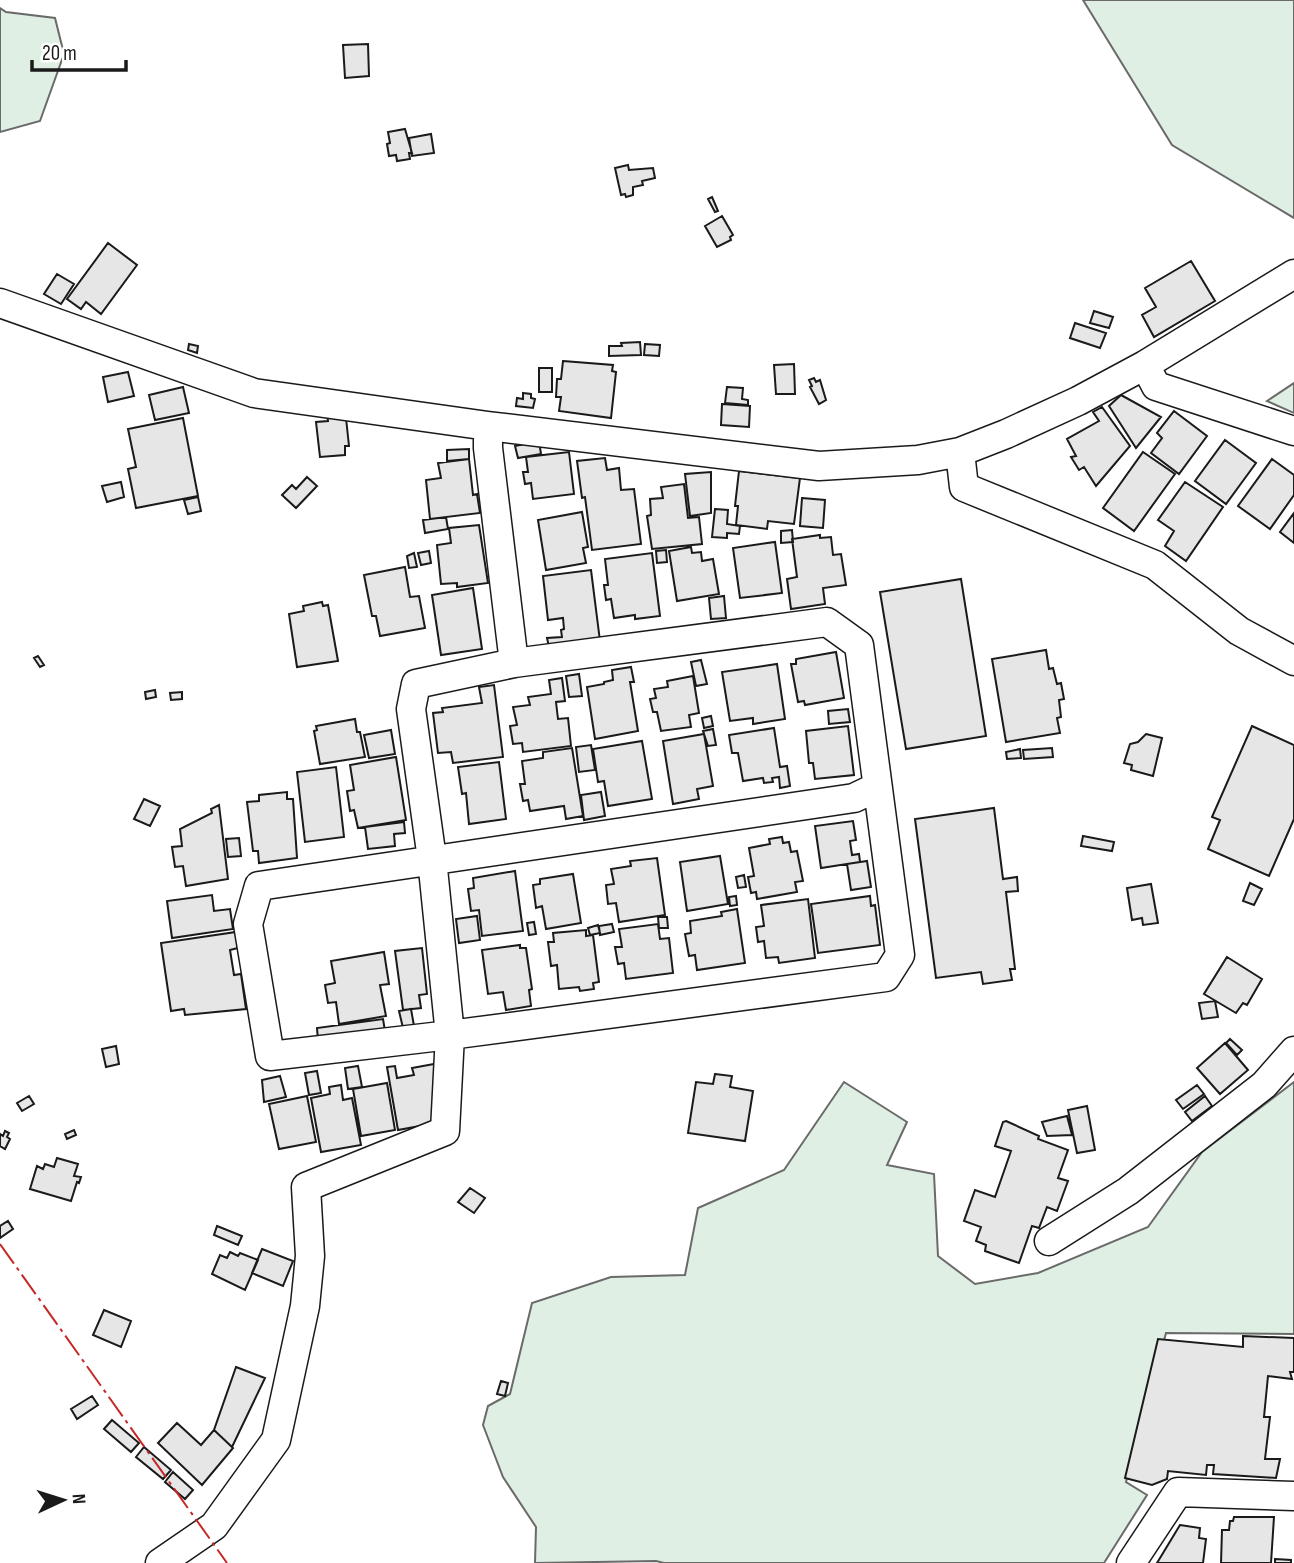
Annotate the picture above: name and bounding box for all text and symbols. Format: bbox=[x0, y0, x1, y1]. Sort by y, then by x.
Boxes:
scale bar bbox=[32, 28, 126, 72]
text: 20 m bbox=[42, 41, 77, 66]
north arrow bbox=[28, 1465, 98, 1535]
text: N bbox=[67, 1493, 90, 1505]

